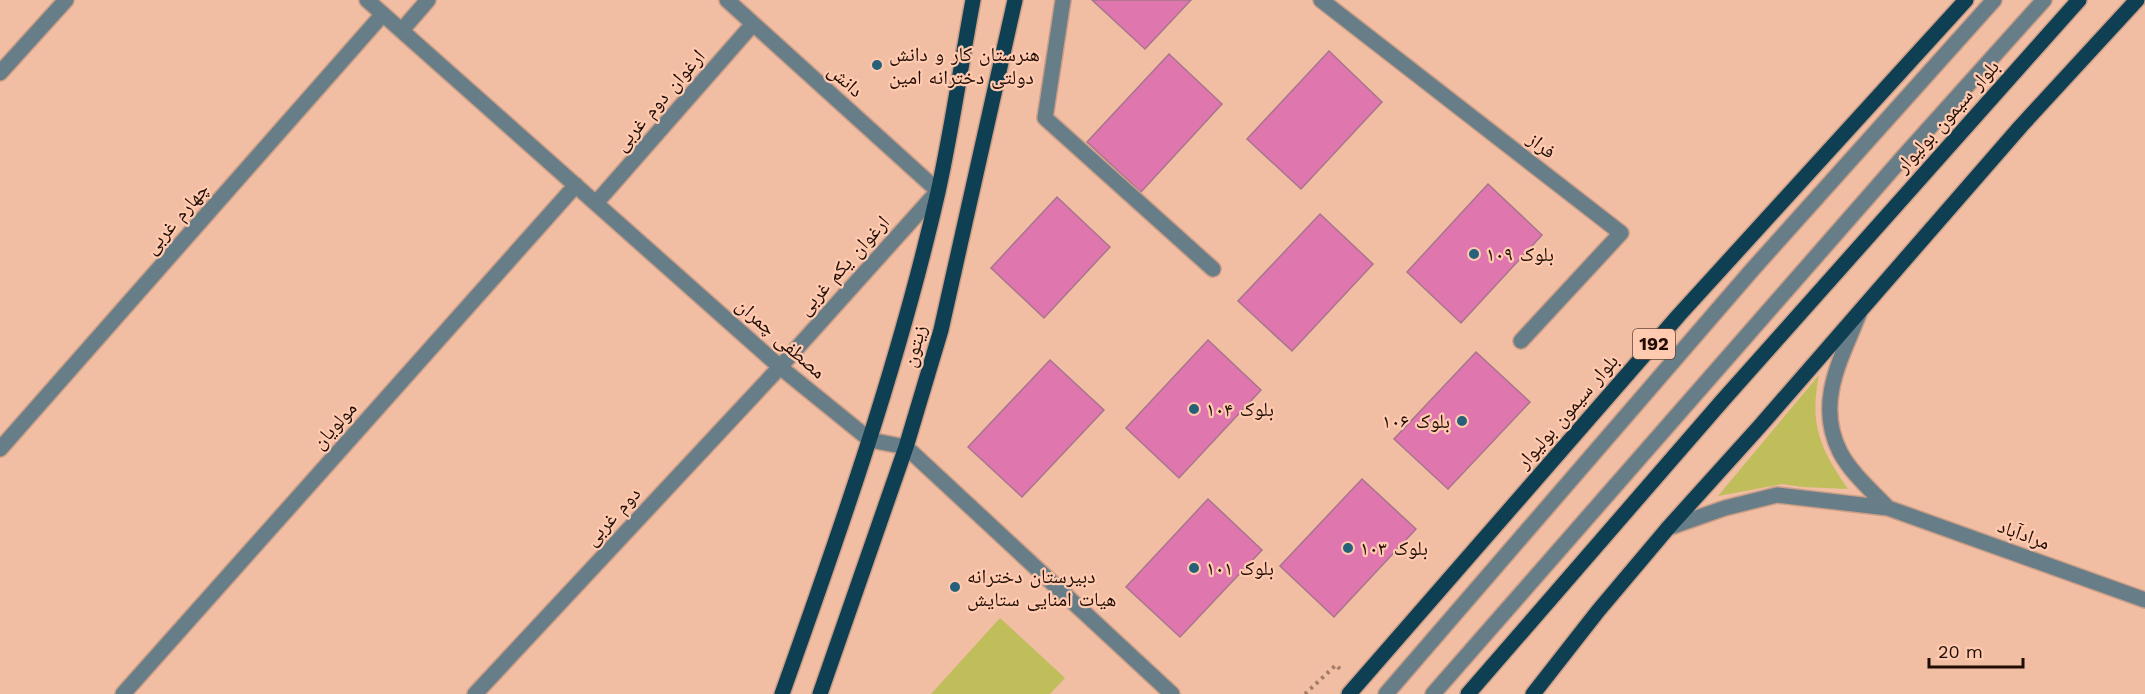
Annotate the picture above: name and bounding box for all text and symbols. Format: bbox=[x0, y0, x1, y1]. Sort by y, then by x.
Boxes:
place label: هنرستان کار و دانش دولتی دخترانه امین bbox=[889, 42, 1040, 89]
street label: ارغوان دوم غربی bbox=[608, 44, 711, 157]
street label: بلوار سیمون بولیوار bbox=[1889, 55, 2004, 178]
street label: دانش bbox=[824, 58, 868, 102]
marker: هنرستان کار و دانش دولتی دخترانه امین bbox=[870, 58, 884, 72]
street label: فراز bbox=[1522, 126, 1561, 163]
street label: چهارم غربی bbox=[138, 177, 215, 260]
street label: ارغوان یکم غربی bbox=[792, 210, 896, 321]
place label: بلوک ۱۰۹ bbox=[1486, 242, 1554, 266]
marker: بلوک ۱۰۹ bbox=[1467, 247, 1481, 261]
street label: مصطفی چمران bbox=[731, 292, 831, 384]
street label: زیتون bbox=[897, 322, 931, 370]
road number: 192 bbox=[1633, 329, 1675, 359]
street label: بلوار سیمون بولیوار bbox=[1510, 349, 1623, 474]
street label: مولویان bbox=[306, 396, 362, 454]
place label: بلوک ۱۰۴ bbox=[1206, 397, 1274, 421]
marker: بلوک ۱۰۴ bbox=[1187, 402, 1201, 416]
place label: بلوک ۱۰۶ bbox=[1382, 409, 1450, 433]
marker: بلوک ۱۰۶ bbox=[1455, 414, 1469, 428]
street label: دوم غربی bbox=[579, 482, 647, 552]
street label: مرادآباد bbox=[1995, 514, 2053, 554]
place label: بلوک ۱۰۳ bbox=[1360, 536, 1428, 560]
marker: بلوک ۱۰۳ bbox=[1341, 541, 1355, 555]
place label: بلوک ۱۰۱ bbox=[1206, 556, 1274, 580]
marker: بلوک ۱۰۱ bbox=[1187, 561, 1201, 575]
place label: دبیرستان دخترانه هیات امنایی ستایش bbox=[967, 564, 1117, 611]
marker: دبیرستان دخترانه هیات امنایی ستایش bbox=[948, 580, 962, 594]
scale bar bbox=[1929, 631, 2024, 669]
text: 20 m bbox=[1938, 641, 1983, 662]

